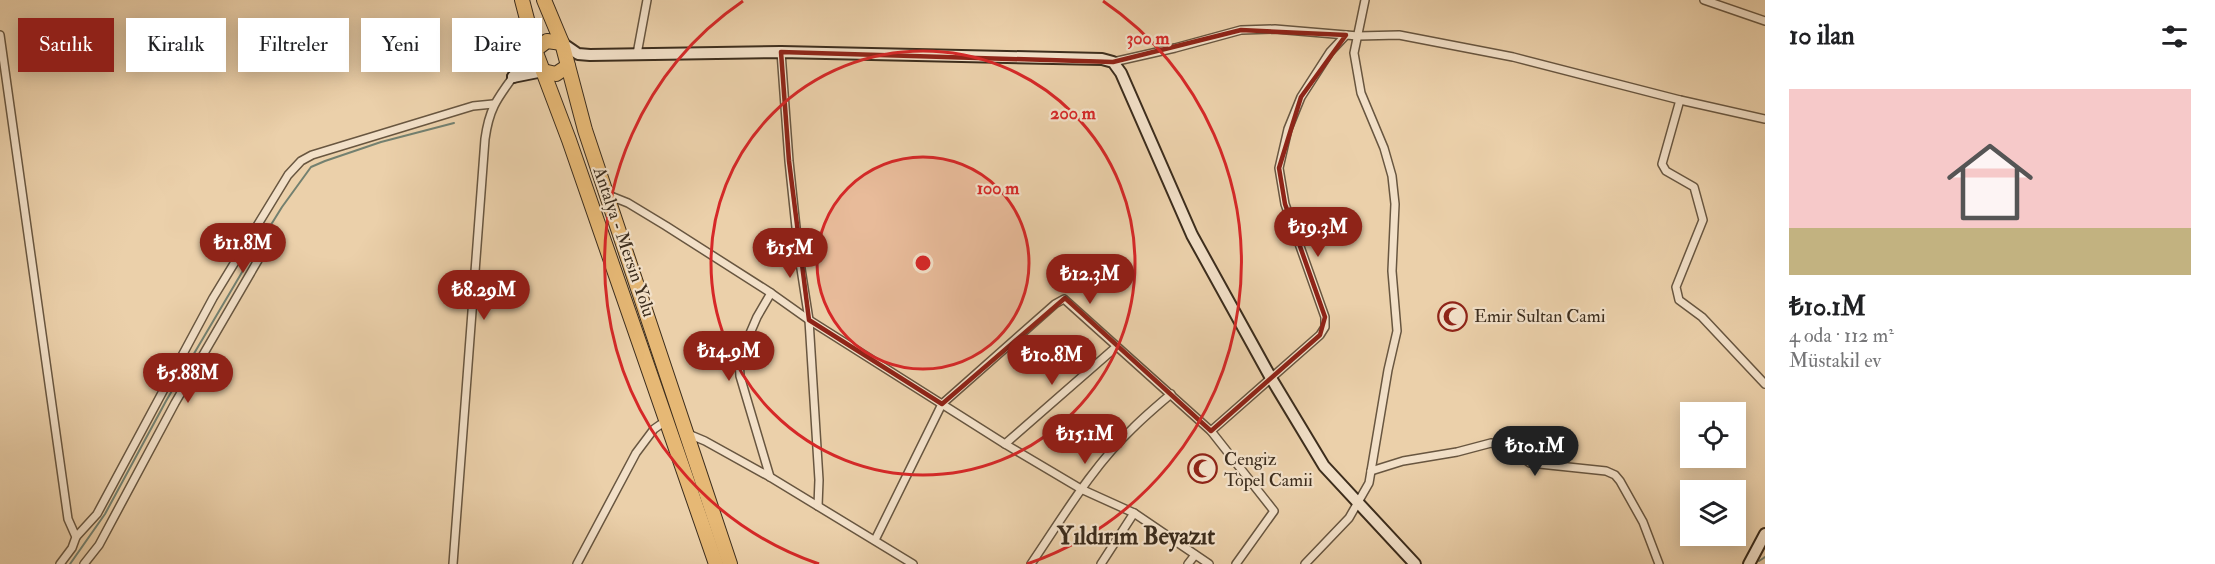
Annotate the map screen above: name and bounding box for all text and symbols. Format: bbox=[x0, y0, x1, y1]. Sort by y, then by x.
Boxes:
chip: Satılık bbox=[18, 18, 114, 72]
chip: Kiralık bbox=[126, 18, 226, 72]
chip: Filtreler bbox=[238, 18, 349, 72]
chip: Yeni bbox=[361, 18, 440, 72]
chip: Daire bbox=[452, 18, 542, 72]
text: 10 ilan bbox=[1789, 20, 1855, 52]
icon: filters bbox=[2158, 20, 2191, 53]
text: 300 m bbox=[1126, 27, 1171, 50]
text: 200 m bbox=[1050, 102, 1097, 125]
icon: home bbox=[1936, 128, 2044, 236]
street label: Antalya - Mersin Yolu bbox=[587, 163, 660, 320]
text: 100 m bbox=[977, 177, 1020, 200]
pin: ₺19.3M bbox=[1269, 207, 1367, 258]
text: ₺19.3M bbox=[1288, 214, 1348, 239]
pin: ₺11.8M bbox=[194, 223, 292, 274]
pin: ₺15M bbox=[754, 228, 826, 279]
text: ₺11.8M bbox=[214, 230, 272, 255]
text: ₺15M bbox=[767, 235, 813, 260]
centre of rings bbox=[913, 253, 933, 273]
pin: ₺12.3M bbox=[1041, 254, 1139, 305]
text: ₺12.3M bbox=[1060, 261, 1120, 286]
pin: ₺8.29M bbox=[435, 270, 533, 321]
text: ₺8.29M bbox=[452, 277, 516, 302]
text: ₺10.1M bbox=[1789, 291, 1866, 323]
mosque icon: Emir Sultan Cami bbox=[1437, 300, 1469, 332]
place label: Emir Sultan Cami bbox=[1474, 305, 1606, 328]
text: 4 oda · 112 m² bbox=[1789, 323, 1894, 348]
pin: ₺14.9M bbox=[680, 331, 778, 382]
pin: ₺10.8M bbox=[1003, 335, 1101, 386]
text: ₺14.9M bbox=[697, 338, 761, 363]
text: ₺10.8M bbox=[1021, 342, 1083, 367]
text: Müstakil ev bbox=[1789, 348, 1881, 373]
pin: ₺5.88M bbox=[139, 353, 237, 404]
text: ₺5.88M bbox=[157, 360, 219, 385]
map controls bbox=[1680, 402, 1746, 546]
button: locate bbox=[1680, 402, 1746, 468]
pin: ₺15.1M bbox=[1036, 414, 1134, 465]
text: ₺15.1M bbox=[1056, 421, 1114, 446]
pin: ₺10.1M bbox=[1486, 426, 1584, 477]
text: ₺10.1M bbox=[1505, 433, 1565, 458]
place label: Cengiz Topel Camii bbox=[1224, 448, 1313, 492]
mosque icon: Cengiz Topel Camii bbox=[1187, 453, 1219, 485]
button: layers bbox=[1680, 480, 1746, 546]
district label: Yıldırım Beyazıt bbox=[1056, 521, 1215, 552]

